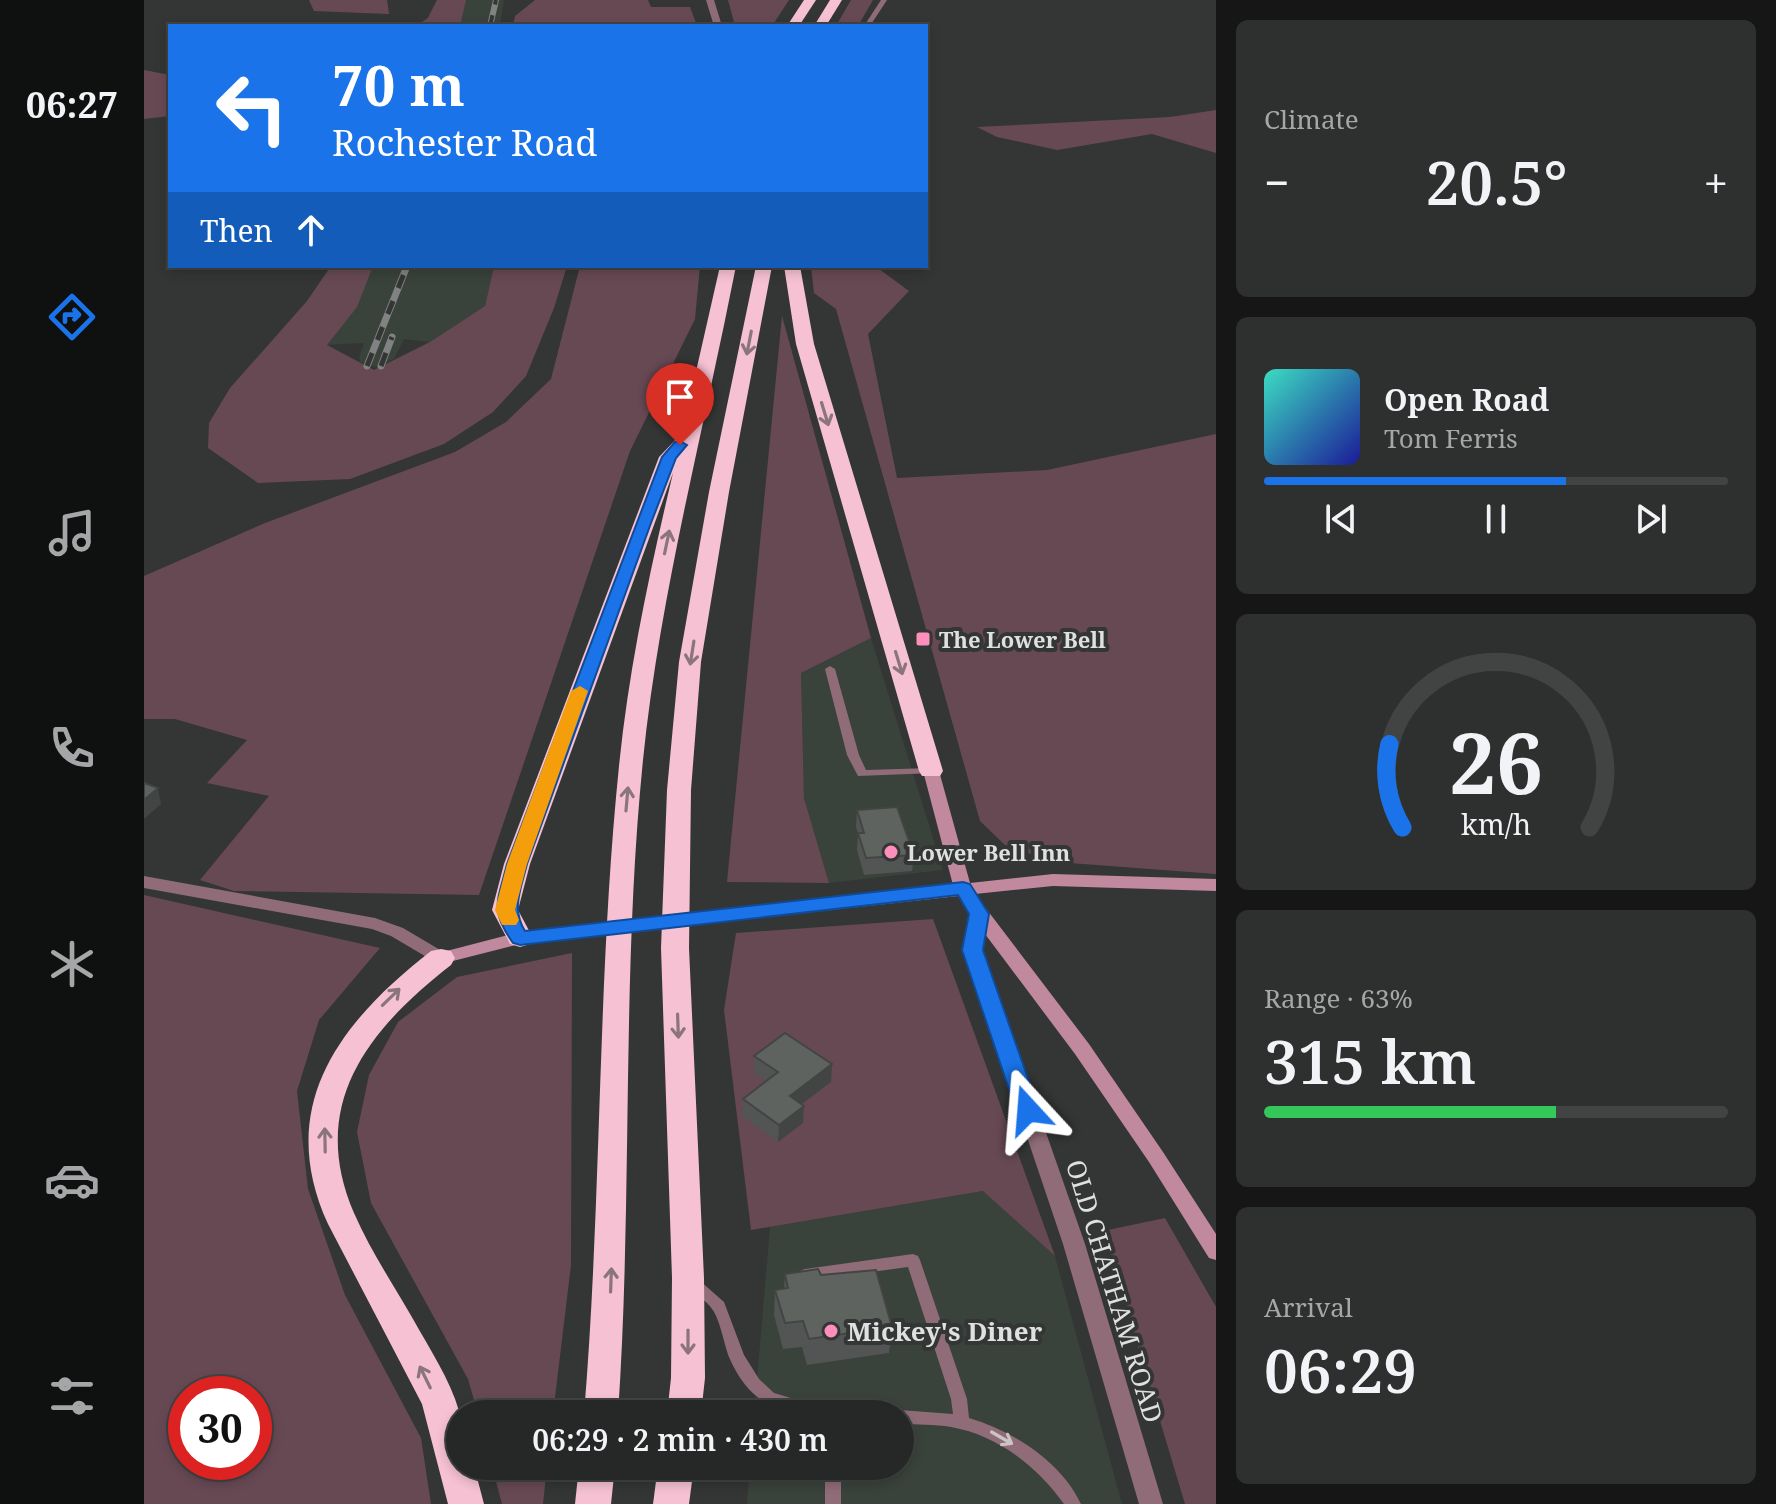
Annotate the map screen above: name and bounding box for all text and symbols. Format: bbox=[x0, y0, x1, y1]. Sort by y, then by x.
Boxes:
text: 70 m bbox=[332, 46, 465, 122]
icon: left bbox=[200, 56, 304, 160]
text: 06:27 bbox=[26, 80, 118, 129]
text: Climate bbox=[1264, 101, 1359, 137]
text: Rochester Road bbox=[332, 118, 597, 167]
text: 20.5° bbox=[1425, 141, 1567, 223]
text: − bbox=[1264, 152, 1289, 212]
text: + bbox=[1703, 152, 1728, 212]
icon: ahead bbox=[289, 208, 333, 252]
text: Then bbox=[200, 210, 273, 251]
icon: directions bbox=[44, 289, 100, 345]
one-way arrow bbox=[740, 329, 755, 355]
pin bbox=[646, 363, 714, 445]
icon: arrive bbox=[658, 375, 702, 419]
text: Open Road bbox=[1384, 379, 1549, 420]
one-way arrow bbox=[818, 401, 833, 427]
text: Tom Ferris bbox=[1384, 420, 1518, 456]
icon: previous bbox=[1319, 497, 1363, 541]
icon: pause bbox=[1474, 497, 1518, 541]
icon: next bbox=[1629, 497, 1673, 541]
icon: music bbox=[44, 505, 100, 561]
one-way arrow bbox=[660, 530, 675, 555]
place label: The Lower Bell bbox=[939, 624, 1106, 654]
marker: The Lower Bell bbox=[914, 630, 932, 648]
one-way arrow bbox=[684, 640, 699, 666]
one-way arrow bbox=[892, 650, 907, 676]
text: 26 bbox=[1449, 705, 1543, 818]
icon: phone bbox=[44, 720, 100, 776]
one-way arrow bbox=[620, 786, 635, 812]
text: km/h bbox=[1461, 804, 1531, 843]
place label: Lower Bell Inn bbox=[907, 837, 1071, 867]
marker: Lower Bell Inn bbox=[882, 843, 900, 861]
icon: climate bbox=[44, 936, 100, 992]
text: Range · 63% bbox=[1264, 980, 1413, 1016]
one-way arrow bbox=[381, 988, 400, 1007]
one-way arrow bbox=[671, 1012, 686, 1039]
text: 315 km bbox=[1264, 1020, 1476, 1102]
position arrow bbox=[986, 1068, 1070, 1152]
one-way arrow bbox=[317, 1127, 333, 1154]
icon: car bbox=[44, 1152, 100, 1208]
street label: OLD CHATHAM ROAD bbox=[1058, 1155, 1172, 1427]
one-way arrow bbox=[604, 1267, 619, 1294]
text: Arrival bbox=[1264, 1289, 1353, 1325]
place label: Mickey's Diner bbox=[847, 1313, 1043, 1349]
marker: Mickey's Diner bbox=[822, 1322, 840, 1340]
one-way arrow bbox=[680, 1328, 696, 1355]
text: 06:29 bbox=[1264, 1329, 1417, 1411]
one-way arrow bbox=[417, 1365, 432, 1389]
icon: filters bbox=[44, 1368, 100, 1424]
speed limit sign: 30 bbox=[168, 1376, 272, 1480]
text: 06:29 · 2 min · 430 m bbox=[532, 1419, 828, 1460]
one-way arrow bbox=[990, 1431, 1013, 1447]

